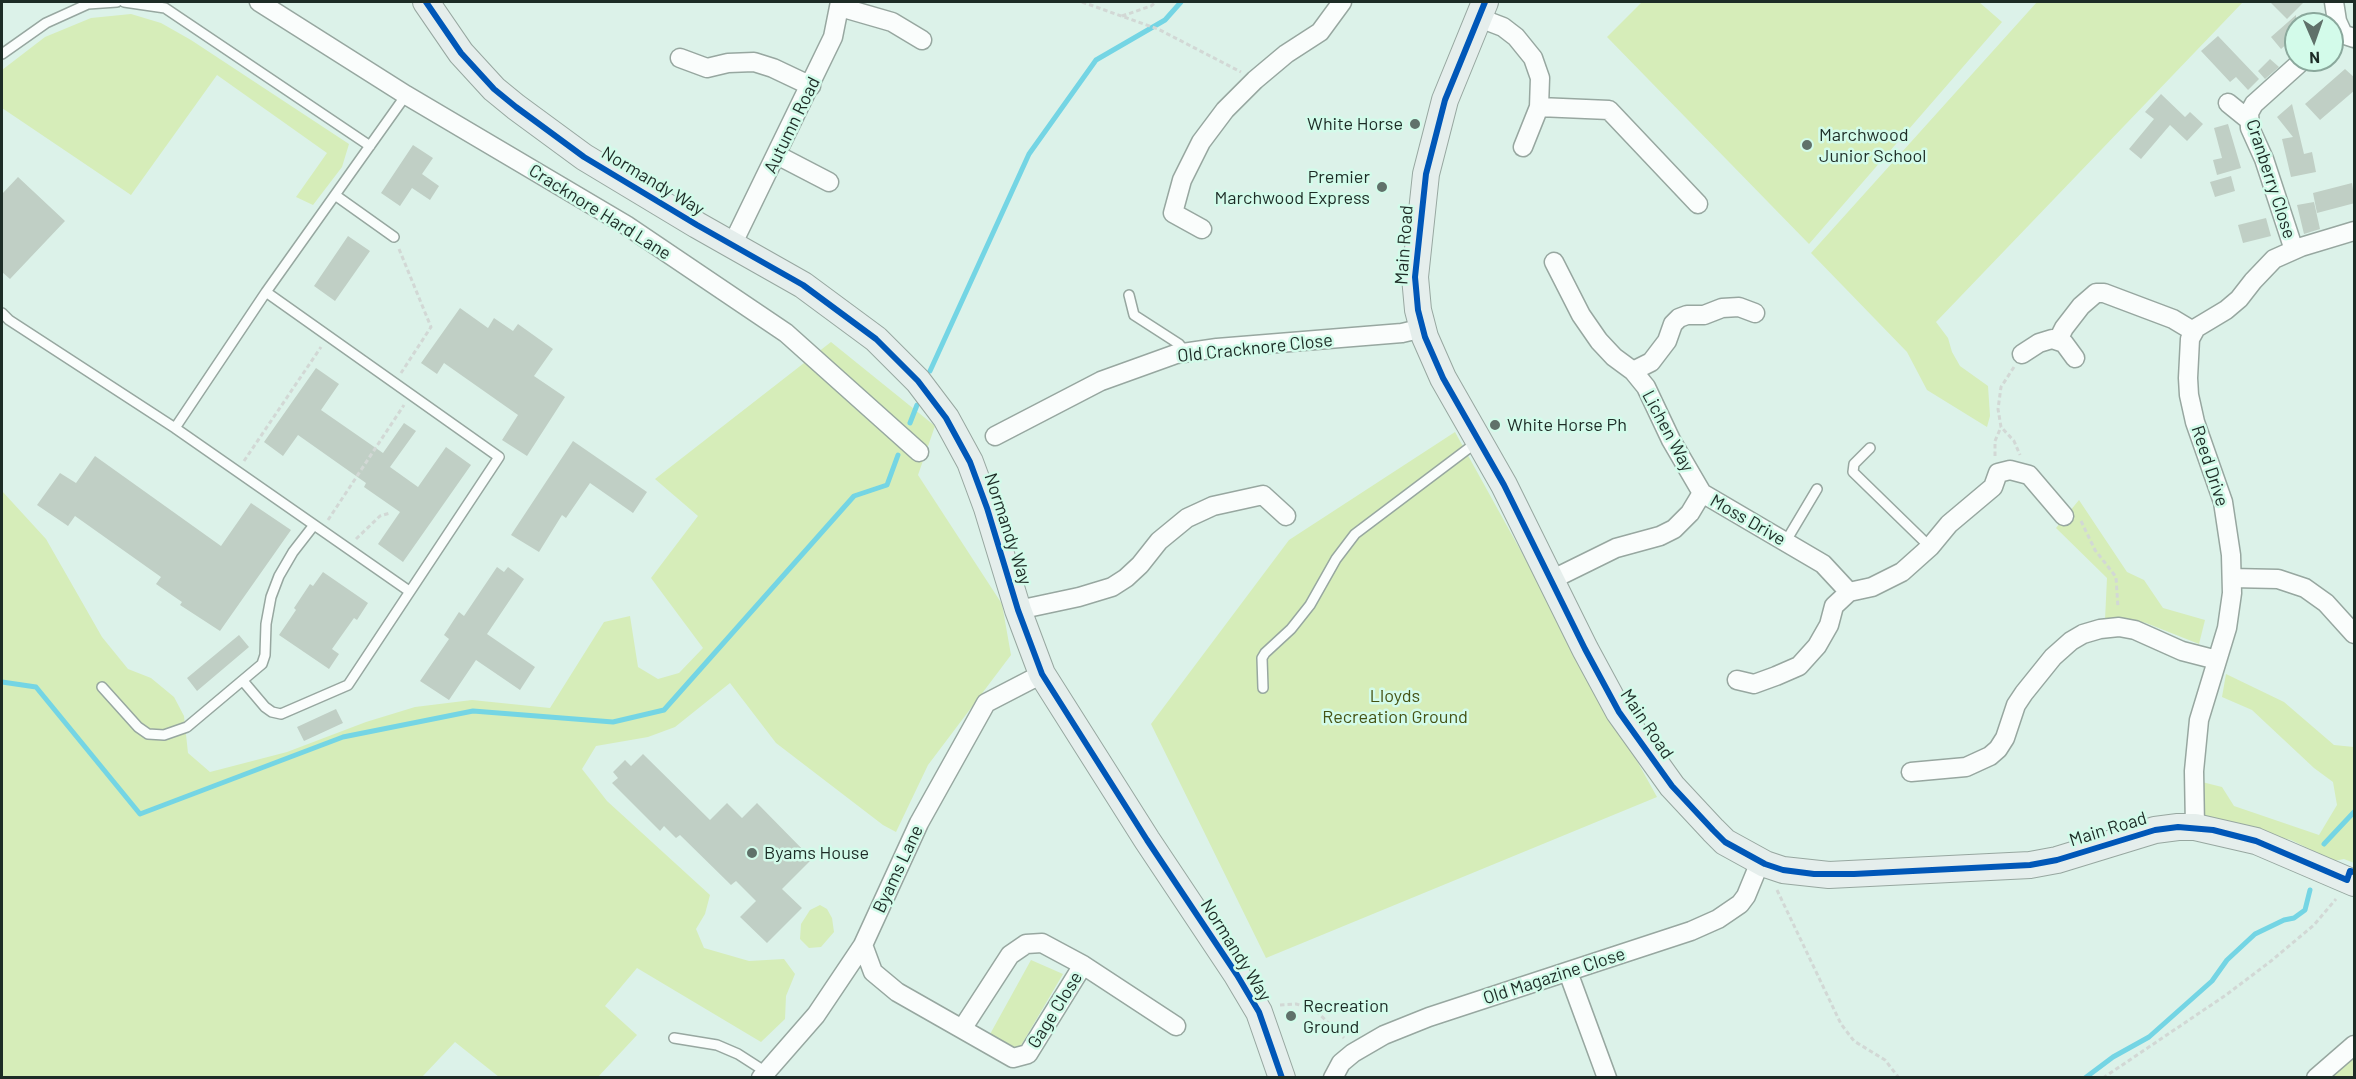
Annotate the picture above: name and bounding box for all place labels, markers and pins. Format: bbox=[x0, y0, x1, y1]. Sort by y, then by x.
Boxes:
place label: White Horse bbox=[1307, 113, 1403, 135]
marker: White Horse bbox=[1408, 117, 1422, 131]
place label: Marchwood Junior School bbox=[1819, 124, 1926, 166]
marker: Marchwood Junior School bbox=[1800, 138, 1814, 152]
place label: Premier Marchwood Express bbox=[1214, 166, 1370, 208]
marker: Premier Marchwood Express bbox=[1375, 180, 1389, 194]
place label: White Horse Ph bbox=[1507, 414, 1627, 436]
marker: White Horse Ph bbox=[1488, 418, 1502, 432]
place label: Byams House bbox=[764, 842, 869, 864]
marker: Byams House bbox=[745, 846, 759, 860]
place label: Recreation Ground bbox=[1303, 995, 1389, 1038]
marker: Recreation Ground bbox=[1284, 1009, 1298, 1023]

